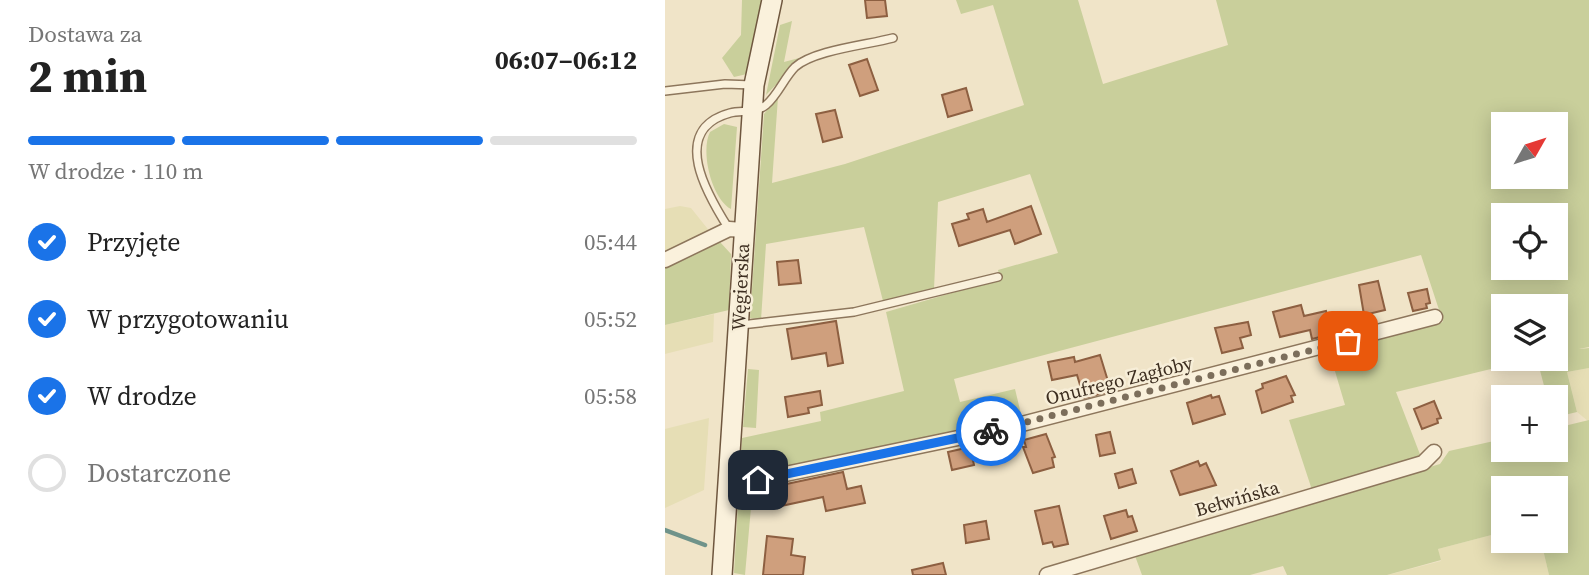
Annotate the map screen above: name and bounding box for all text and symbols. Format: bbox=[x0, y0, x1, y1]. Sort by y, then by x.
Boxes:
text: Dostawa za bbox=[28, 18, 142, 50]
text: 06:07–06:12 bbox=[495, 42, 637, 78]
text: 2 min bbox=[28, 44, 147, 107]
north arrow bbox=[1491, 112, 1568, 189]
map controls bbox=[1491, 112, 1568, 553]
text: W drodze · 110 m bbox=[28, 155, 203, 187]
button: locate bbox=[1491, 203, 1568, 280]
icon: check bbox=[28, 223, 66, 261]
text: Przyjęte bbox=[87, 224, 180, 260]
text: 05:44 bbox=[584, 226, 637, 258]
street label: Węgierska bbox=[725, 242, 755, 332]
button: layers bbox=[1491, 294, 1568, 371]
icon: check bbox=[28, 300, 66, 338]
text: W przygotowaniu bbox=[87, 301, 289, 337]
text: 05:52 bbox=[584, 303, 637, 335]
pin bbox=[1318, 311, 1378, 371]
icon: bag bbox=[1329, 322, 1367, 360]
street label: Onufrego Zagłoby bbox=[1043, 349, 1196, 411]
icon: check bbox=[28, 377, 66, 415]
text: W drodze bbox=[87, 378, 197, 414]
text: 05:58 bbox=[584, 380, 637, 412]
button: + bbox=[1491, 385, 1568, 462]
courier bbox=[956, 396, 1026, 466]
icon: bike bbox=[972, 412, 1010, 450]
pin bbox=[728, 450, 788, 510]
text: Dostarczone bbox=[87, 455, 231, 491]
icon: home bbox=[739, 461, 777, 499]
street label: Bełwińska bbox=[1192, 473, 1283, 522]
button: − bbox=[1491, 476, 1568, 553]

